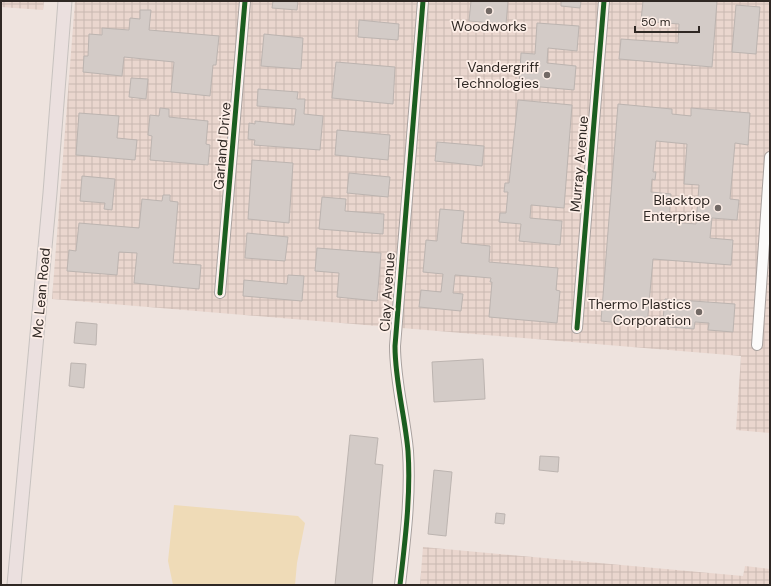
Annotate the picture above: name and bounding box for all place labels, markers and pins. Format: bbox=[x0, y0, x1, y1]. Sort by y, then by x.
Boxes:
marker: Woodworks bbox=[484, 6, 494, 16]
place label: Woodworks bbox=[451, 17, 527, 35]
place label: Vandergriff Technologies bbox=[455, 58, 539, 92]
marker: Vandergriff Technologies bbox=[542, 70, 552, 80]
place label: Blacktop Enterprise bbox=[643, 191, 710, 225]
marker: Blacktop Enterprise bbox=[713, 203, 723, 213]
place label: Thermo Plastics Corporation bbox=[588, 295, 691, 329]
marker: Thermo Plastics Corporation bbox=[694, 307, 704, 317]

